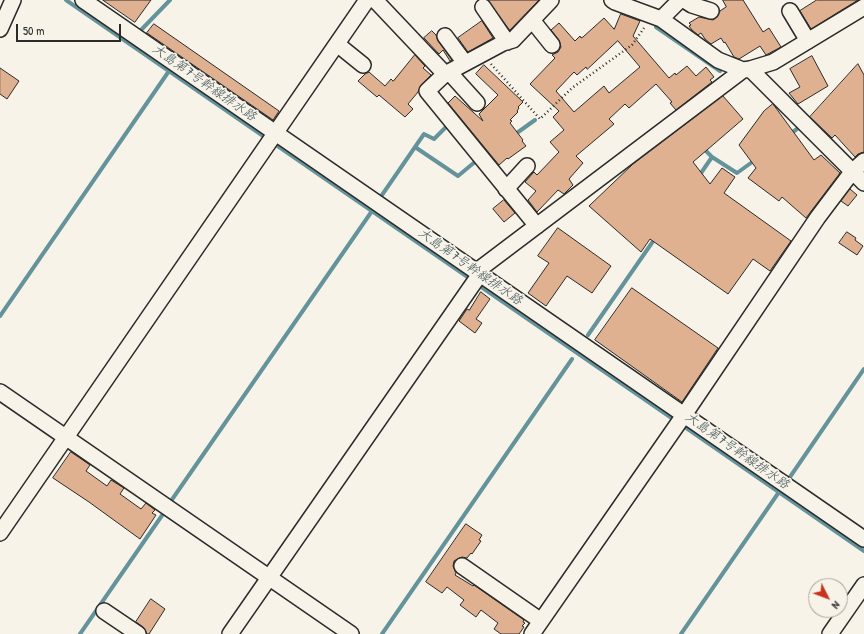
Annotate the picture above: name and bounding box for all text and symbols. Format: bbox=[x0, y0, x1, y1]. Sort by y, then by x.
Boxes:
scale bar bbox=[18, 16, 123, 42]
text: 50 m bbox=[23, 22, 44, 39]
water label: 大島第7号幹線排水路 bbox=[149, 41, 259, 125]
water label: 大島第7号幹線排水路 bbox=[415, 225, 525, 309]
water label: 大島第7号幹線排水路 bbox=[682, 409, 792, 493]
north arrow bbox=[808, 578, 848, 618]
text: N bbox=[829, 598, 843, 612]

